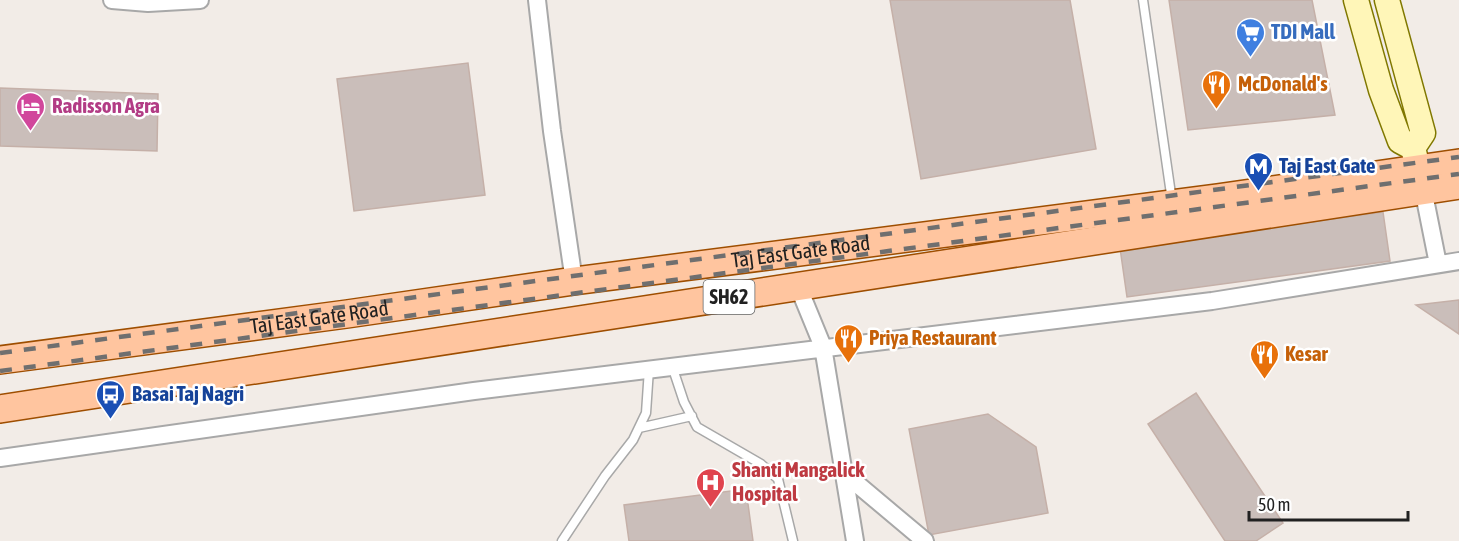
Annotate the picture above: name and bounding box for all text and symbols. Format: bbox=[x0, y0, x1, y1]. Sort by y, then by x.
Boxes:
supermarket icon: TDI Mall bbox=[1234, 16, 1266, 58]
place label: TDI Mall bbox=[1271, 19, 1336, 43]
restaurant icon: McDonald's bbox=[1201, 68, 1233, 110]
place label: McDonald's bbox=[1238, 71, 1328, 95]
hotel icon: Radisson Agra bbox=[15, 90, 47, 132]
place label: Radisson Agra bbox=[52, 93, 160, 117]
metro station icon: Taj East Gate bbox=[1242, 150, 1274, 192]
place label: Taj East Gate bbox=[1279, 153, 1376, 177]
street label: Taj East Gate Road bbox=[730, 230, 871, 272]
road number: SH62 bbox=[704, 280, 754, 314]
street label: Taj East Gate Road bbox=[248, 295, 390, 338]
restaurant icon: Priya Restaurant bbox=[832, 322, 864, 364]
place label: Priya Restaurant bbox=[869, 325, 997, 349]
restaurant icon: Kesar bbox=[1248, 338, 1280, 380]
place label: Kesar bbox=[1285, 341, 1329, 365]
bus stop icon: Basai Taj Nagri bbox=[95, 378, 127, 420]
place label: Basai Taj Nagri bbox=[132, 381, 244, 405]
place label: Shanti Mangalick Hospital bbox=[732, 457, 865, 505]
hospital icon: Shanti Mangalick Hospital bbox=[695, 466, 727, 508]
scale bar bbox=[1249, 484, 1408, 522]
text: 50 m bbox=[1258, 494, 1290, 515]

